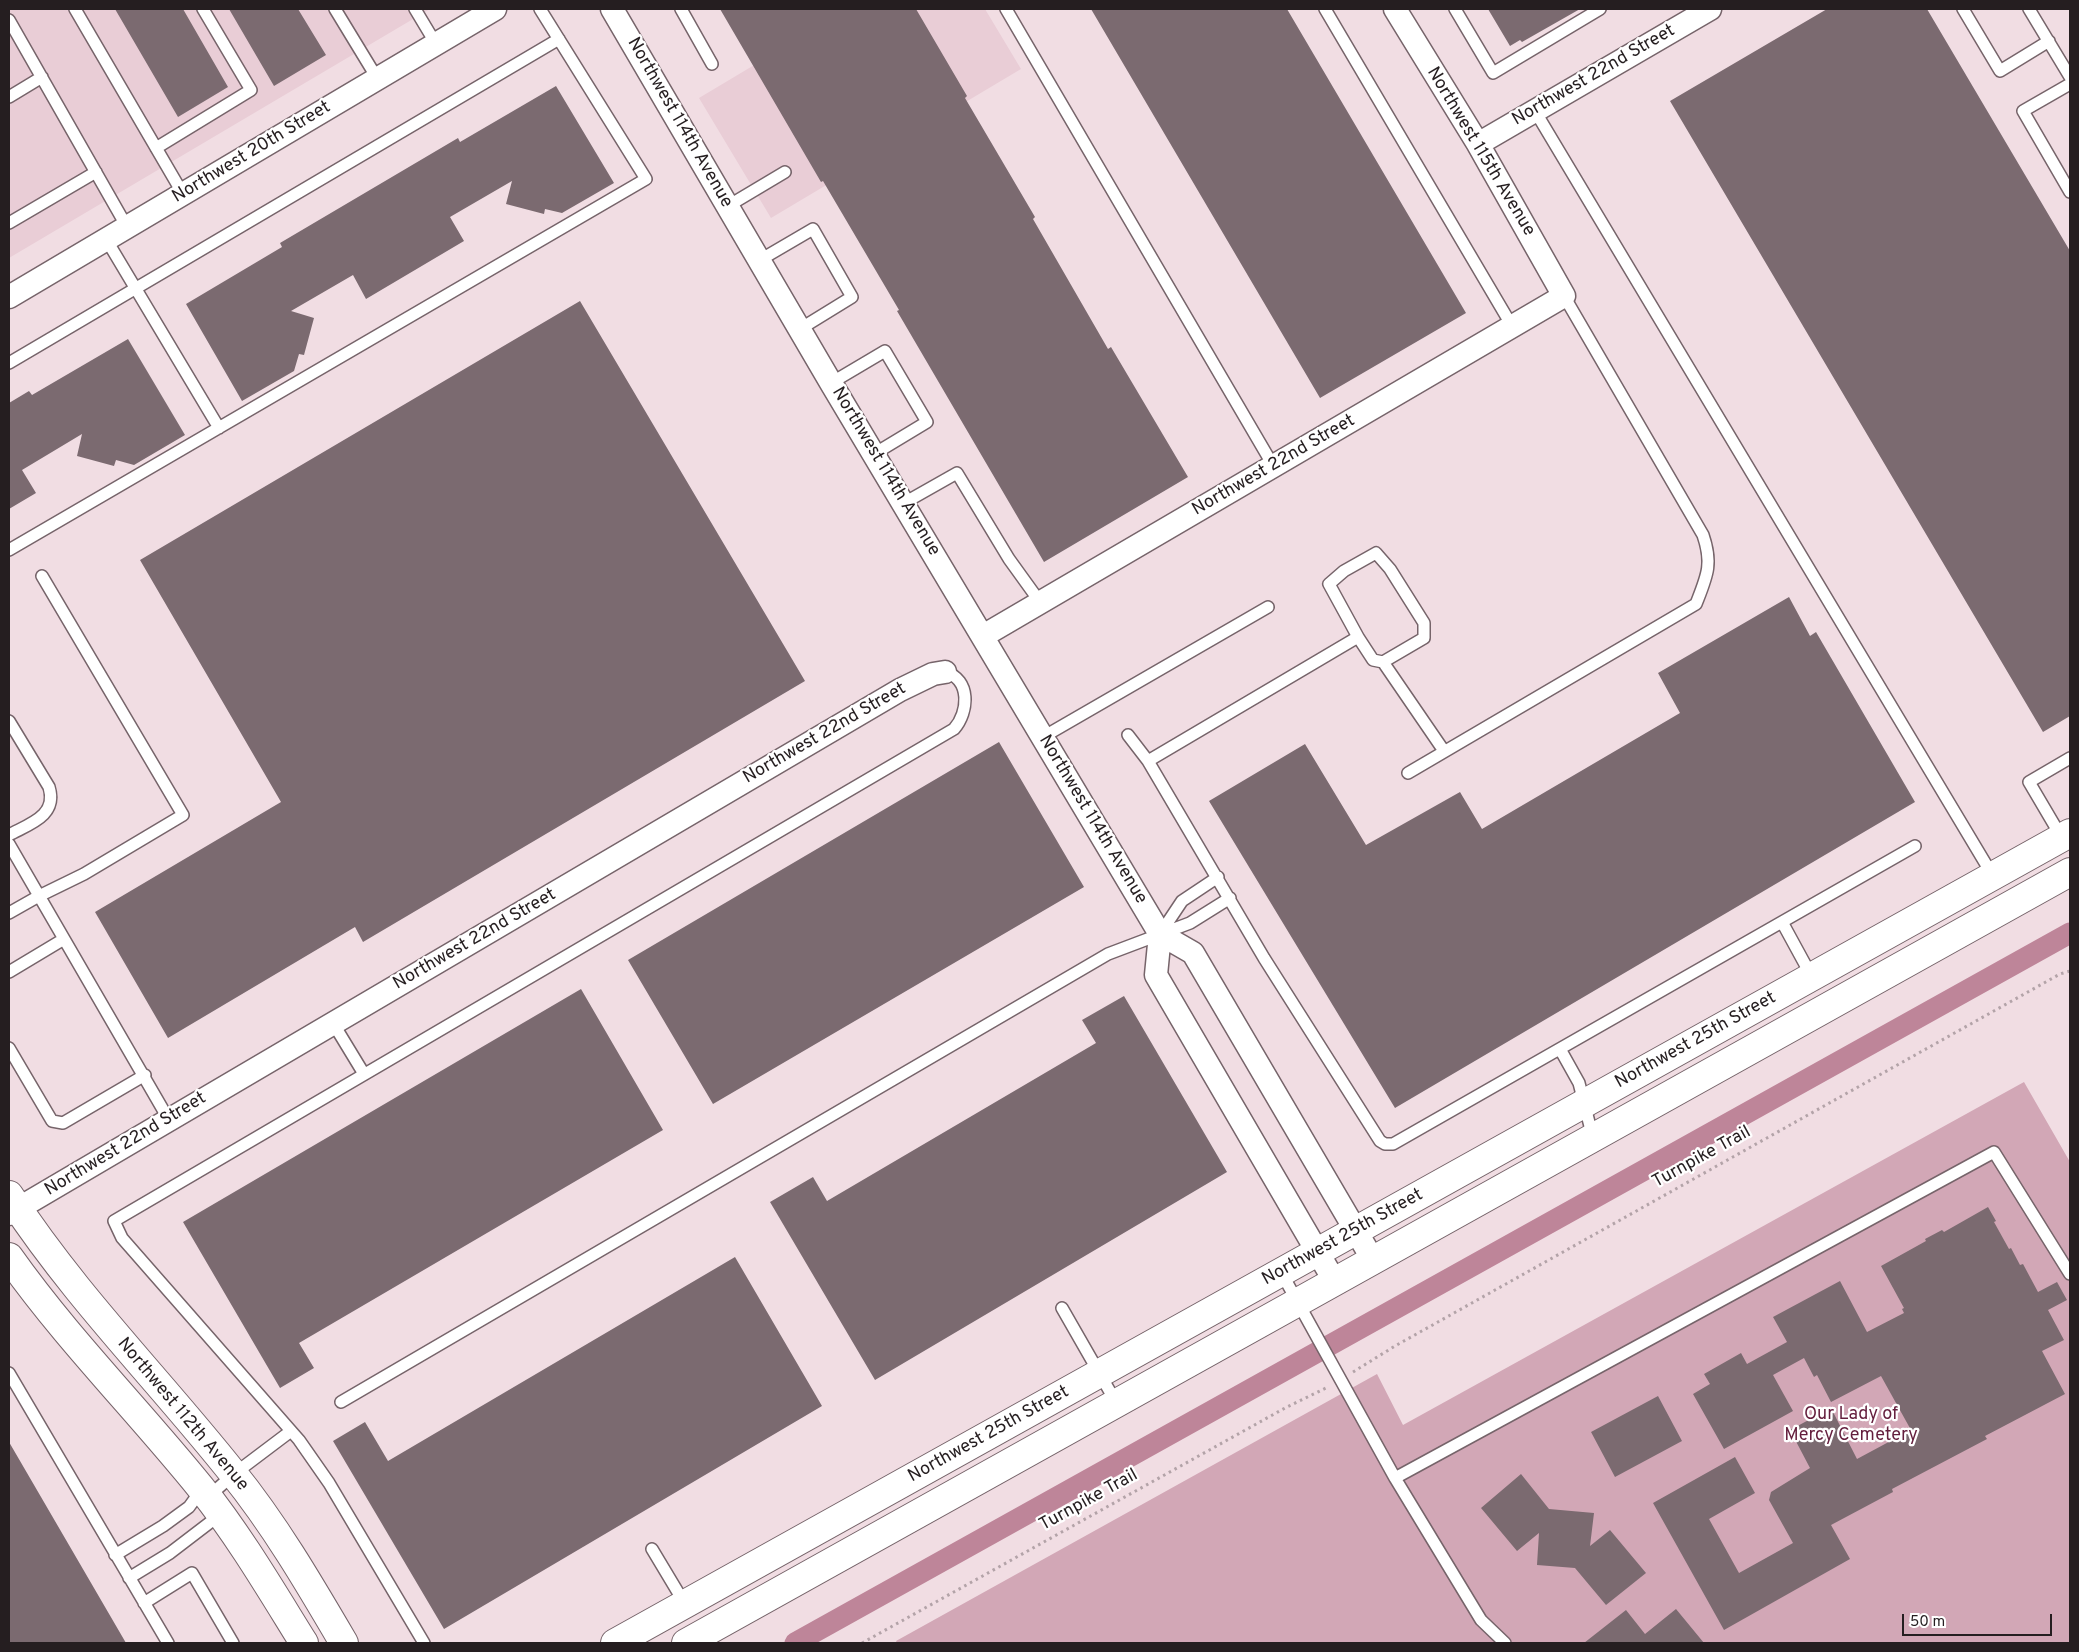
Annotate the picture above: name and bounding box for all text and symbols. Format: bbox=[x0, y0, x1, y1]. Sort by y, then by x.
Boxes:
street label: Northwest 22nd Street bbox=[1509, 21, 1679, 131]
street label: Northwest 114th Avenue bbox=[621, 34, 737, 212]
street label: Northwest 115th Avenue bbox=[1421, 64, 1539, 240]
street label: Northwest 20th Street bbox=[169, 97, 335, 209]
street label: Northwest 114th Avenue bbox=[826, 384, 944, 560]
street label: Northwest 22nd Street bbox=[1189, 411, 1359, 521]
street label: Northwest 22nd Street bbox=[740, 679, 910, 789]
street label: Northwest 114th Avenue bbox=[1033, 732, 1151, 908]
street label: Northwest 22nd Street bbox=[390, 885, 560, 995]
street label: Northwest 25th Street bbox=[1612, 988, 1780, 1094]
street label: Northwest 22nd Street bbox=[41, 1088, 211, 1202]
street label: Turnpike Trail bbox=[1649, 1122, 1755, 1194]
street label: Northwest 25th Street bbox=[1259, 1185, 1427, 1291]
street label: Northwest 112th Avenue bbox=[112, 1334, 252, 1496]
street label: Northwest 25th Street bbox=[905, 1382, 1073, 1488]
park label: Our Lady of Mercy Cemetery bbox=[1784, 1404, 1918, 1446]
street label: Turnpike Trail bbox=[1036, 1465, 1142, 1537]
scale bar bbox=[1904, 1604, 2054, 1636]
text: 50 m bbox=[1910, 1613, 1945, 1632]

